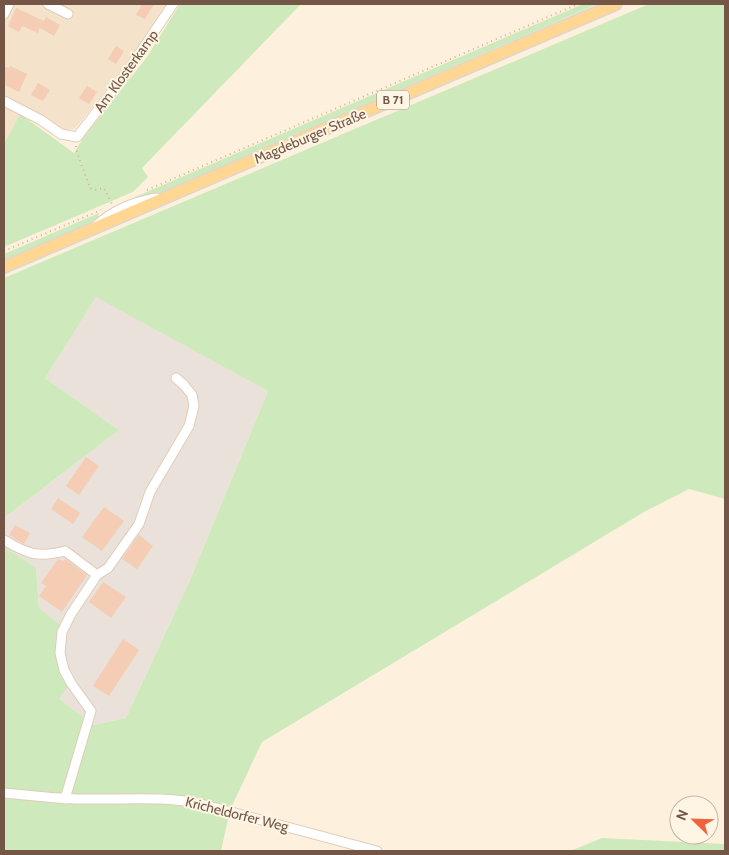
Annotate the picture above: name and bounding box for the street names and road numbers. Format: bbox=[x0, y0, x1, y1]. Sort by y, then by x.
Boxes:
street label: Am Klosterkamp bbox=[90, 26, 162, 116]
road number: B 71 bbox=[377, 90, 409, 110]
street label: Magdeburger Straße bbox=[251, 104, 369, 168]
street label: Kricheldorfer Weg bbox=[184, 792, 291, 836]

